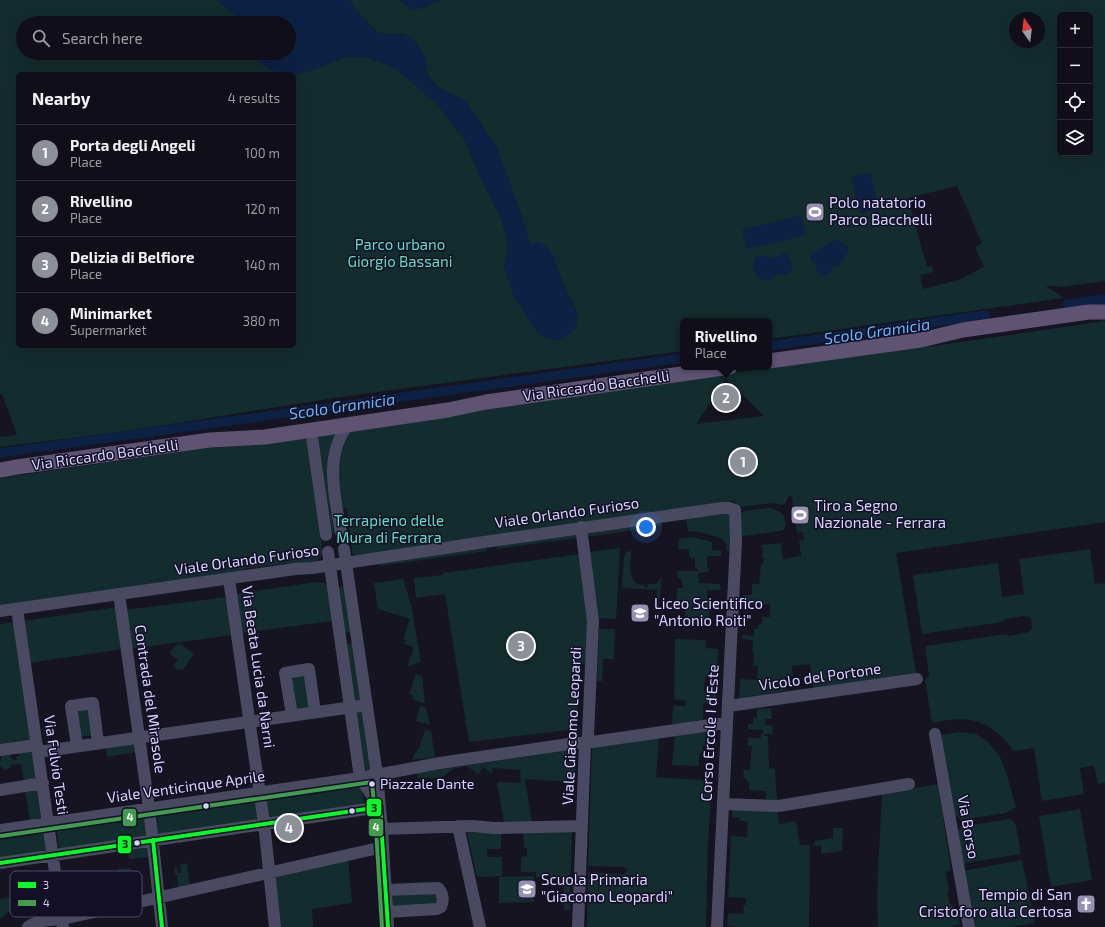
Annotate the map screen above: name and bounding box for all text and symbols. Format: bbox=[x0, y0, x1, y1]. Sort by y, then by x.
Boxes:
north arrow bbox=[1009, 12, 1045, 48]
map controls bbox=[1057, 12, 1093, 156]
button: + bbox=[1057, 12, 1093, 48]
search box bbox=[16, 16, 296, 60]
icon: search bbox=[30, 27, 52, 49]
text: Search here bbox=[62, 29, 143, 47]
button: − bbox=[1057, 48, 1093, 84]
button: locate bbox=[1057, 84, 1093, 120]
text: Nearby bbox=[32, 88, 90, 108]
text: 4 results bbox=[228, 90, 280, 106]
button: layers bbox=[1057, 120, 1093, 156]
text: Porta degli Angeli bbox=[70, 136, 195, 154]
text: 1 bbox=[42, 145, 48, 161]
text: 100 m bbox=[245, 145, 280, 161]
text: Place bbox=[70, 154, 102, 170]
text: Rivellino bbox=[70, 192, 133, 210]
place label: Polo natatorio Parco Bacchelli bbox=[829, 193, 932, 228]
text: 2 bbox=[41, 201, 49, 217]
text: 120 m bbox=[245, 201, 280, 217]
sports icon: Polo natatorio Parco Bacchelli bbox=[804, 201, 826, 223]
text: Place bbox=[70, 210, 102, 226]
park label: Parco urbano Giorgio Bassani bbox=[347, 235, 453, 270]
text: Delizia di Belfiore bbox=[70, 248, 194, 266]
text: 3 bbox=[41, 257, 49, 273]
text: 140 m bbox=[245, 257, 280, 273]
text: Place bbox=[70, 266, 102, 282]
text: Minimarket bbox=[70, 304, 152, 322]
text: 4 bbox=[41, 313, 49, 329]
text: 380 m bbox=[243, 313, 280, 329]
water label: Scolo Gramicia bbox=[823, 314, 931, 347]
popup bbox=[680, 318, 772, 370]
text: Supermarket bbox=[70, 322, 147, 338]
text: Rivellino bbox=[695, 327, 757, 345]
text: Place bbox=[695, 345, 727, 361]
street label: Via Riccardo Bacchelli bbox=[521, 366, 670, 404]
pin: 2 bbox=[713, 383, 739, 413]
water label: Scolo Gramicia bbox=[288, 389, 396, 422]
street label: Via Riccardo Bacchelli bbox=[30, 435, 179, 473]
pin: 1 bbox=[730, 447, 756, 477]
street label: Viale Orlando Furioso bbox=[493, 493, 640, 531]
place label: Tiro a Segno Nazionale - Ferrara bbox=[814, 496, 946, 531]
sports icon: Tiro a Segno Nazionale - Ferrara bbox=[789, 504, 811, 526]
park label: Terrapieno delle Mura di Ferrara bbox=[334, 511, 444, 546]
your location bbox=[636, 517, 656, 537]
street label: Viale Orlando Furioso bbox=[173, 540, 320, 578]
street label: Via Beata Lucia da Narni bbox=[239, 585, 279, 749]
place label: Liceo Scientifico "Antonio Roiti" bbox=[654, 594, 763, 629]
school or university icon: Liceo Scientifico "Antonio Roiti" bbox=[629, 602, 651, 624]
street label: Contrada del Mirasole bbox=[132, 623, 170, 774]
pin: 3 bbox=[508, 631, 534, 661]
street label: Viale Giacomo Leopardi bbox=[558, 646, 584, 806]
street label: Vicolo del Portone bbox=[758, 659, 882, 694]
street label: Corso Ercole I d'Este bbox=[696, 664, 722, 802]
street label: Via Fulvio Testi bbox=[41, 714, 73, 816]
street label: Viale Venticinque Aprile bbox=[106, 766, 266, 806]
place label: Piazzale Dante bbox=[380, 775, 474, 792]
marker: Piazzale Dante bbox=[367, 779, 377, 789]
street label: Via Borso bbox=[955, 794, 983, 860]
line badge: 3 bbox=[366, 798, 382, 817]
unlabelled marker bbox=[201, 801, 211, 811]
text: 3 bbox=[371, 801, 377, 814]
unlabelled marker bbox=[347, 806, 357, 816]
line badge: 4 bbox=[122, 808, 137, 827]
text: 4 bbox=[126, 810, 134, 823]
pin: 4 bbox=[276, 813, 302, 843]
line badge: 4 bbox=[368, 818, 384, 837]
text: 4 bbox=[372, 820, 380, 833]
line badge: 3 bbox=[117, 835, 132, 854]
text: 3 bbox=[122, 837, 128, 850]
unlabelled marker bbox=[132, 838, 142, 848]
place label: Scuola Primaria "Giacomo Leopardi" bbox=[541, 870, 673, 905]
legend bbox=[10, 871, 142, 917]
text: 3 bbox=[43, 878, 49, 891]
school or university icon: Scuola Primaria "Giacomo Leopardi" bbox=[516, 878, 538, 900]
place label: Tempio di San Cristoforo alla Certosa bbox=[919, 885, 1072, 920]
church icon: Tempio di San Cristoforo alla Certosa bbox=[1075, 893, 1097, 915]
text: 4 bbox=[43, 896, 50, 909]

